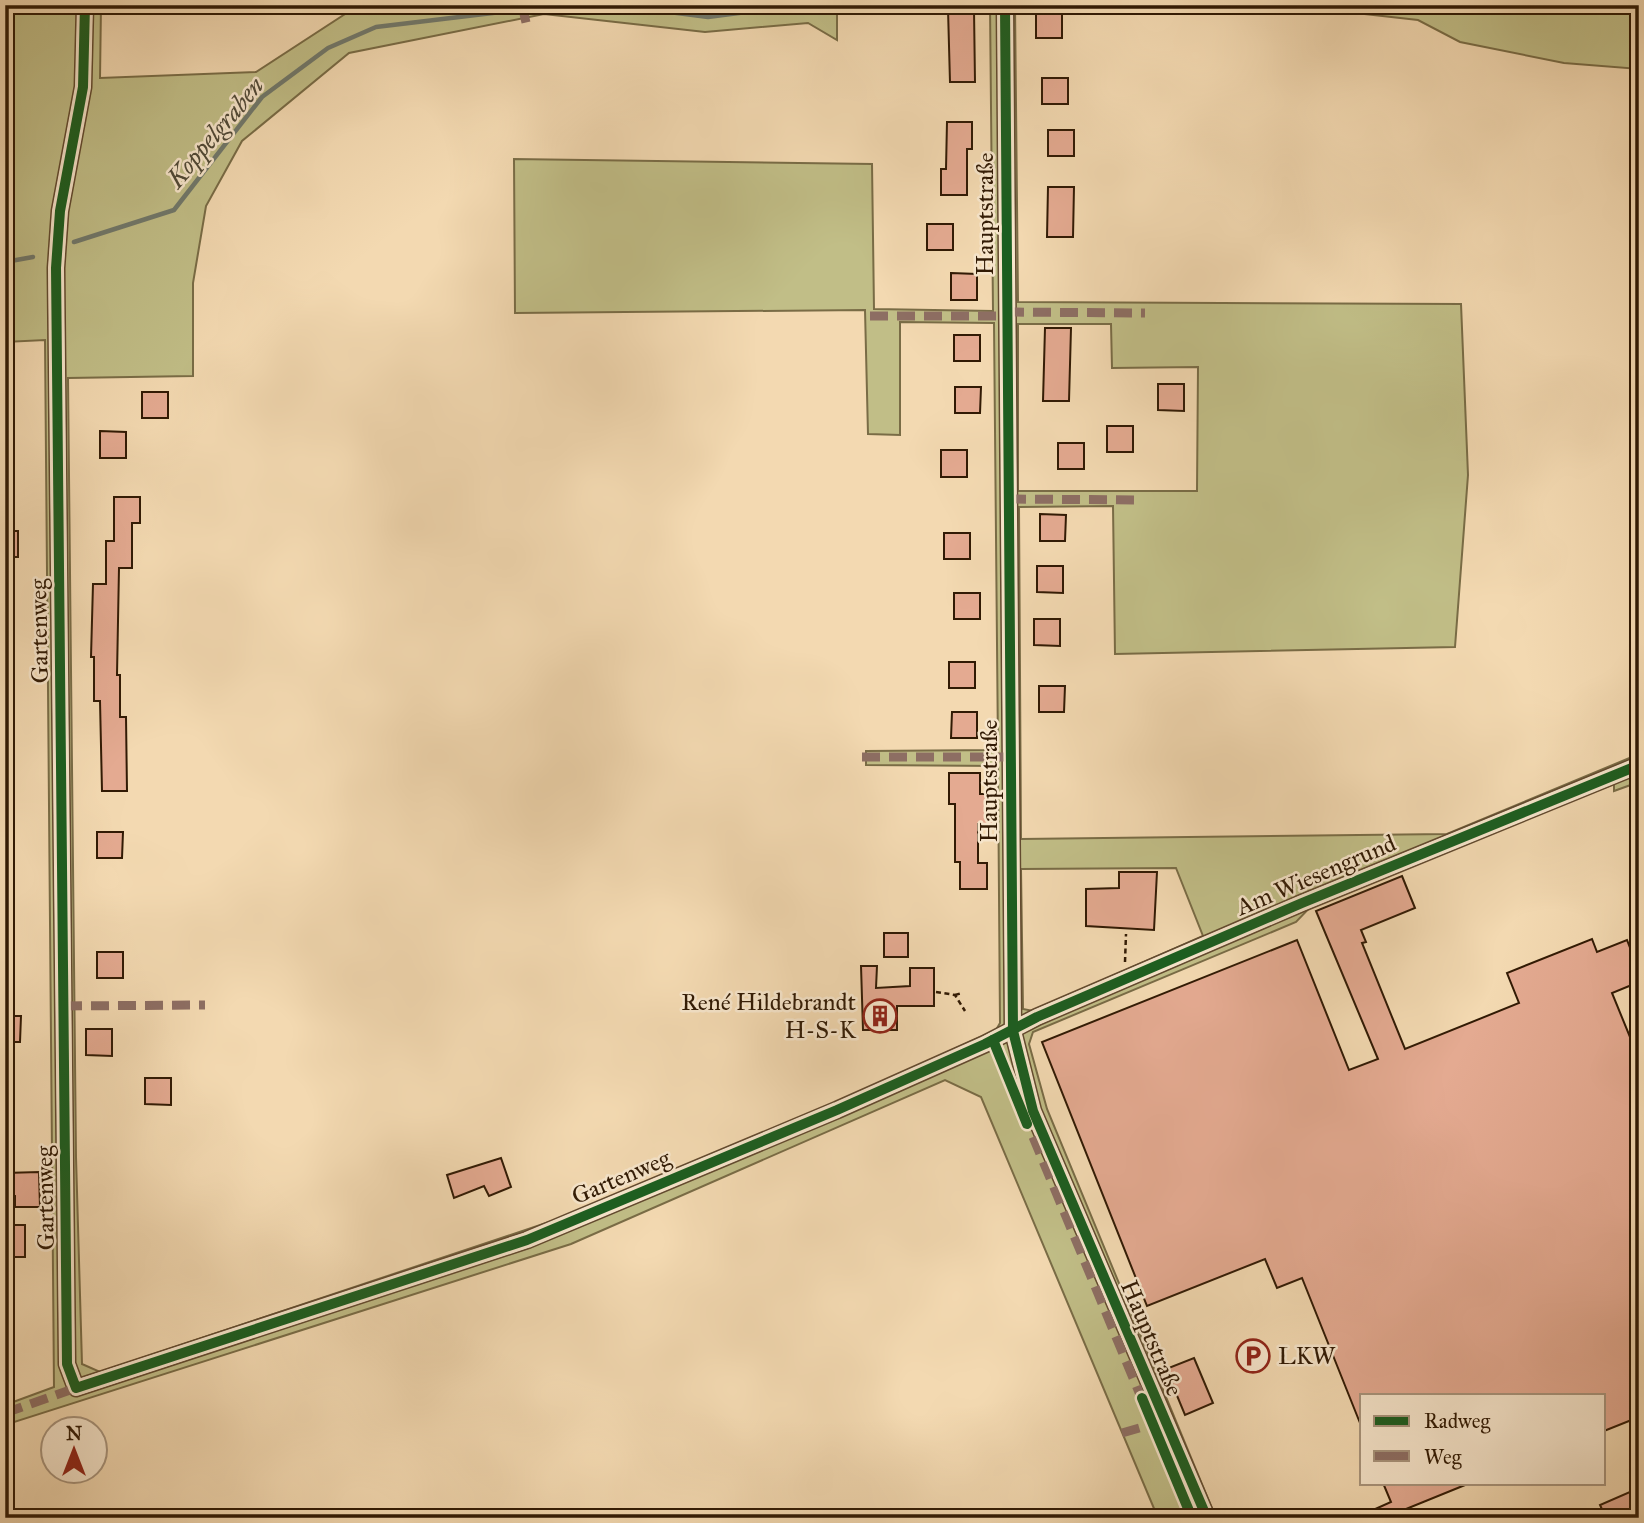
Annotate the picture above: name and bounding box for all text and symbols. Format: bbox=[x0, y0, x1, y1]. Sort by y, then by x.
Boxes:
water label: Koppelgraben bbox=[158, 70, 272, 196]
street label: Hauptstraße bbox=[970, 152, 1000, 276]
street label: Gartenweg bbox=[23, 578, 55, 684]
street label: Hauptstraße bbox=[974, 719, 1004, 843]
street label: Am Wiesengrund bbox=[1231, 828, 1400, 923]
place label: René Hildebrandt H-S-K bbox=[681, 987, 857, 1045]
building icon: René Hildebrandt H-S-K bbox=[861, 997, 899, 1035]
street label: Gartenweg bbox=[567, 1142, 676, 1211]
street label: Gartenweg bbox=[29, 1145, 61, 1251]
street label: Hauptstraße bbox=[1114, 1276, 1190, 1400]
parking icon: LKW bbox=[1234, 1337, 1272, 1375]
place label: LKW bbox=[1278, 1341, 1336, 1371]
legend bbox=[1360, 1394, 1606, 1484]
text: Radweg bbox=[1424, 1408, 1490, 1434]
north arrow bbox=[38, 1414, 108, 1484]
text: N bbox=[66, 1422, 82, 1445]
text: Weg bbox=[1424, 1444, 1462, 1470]

